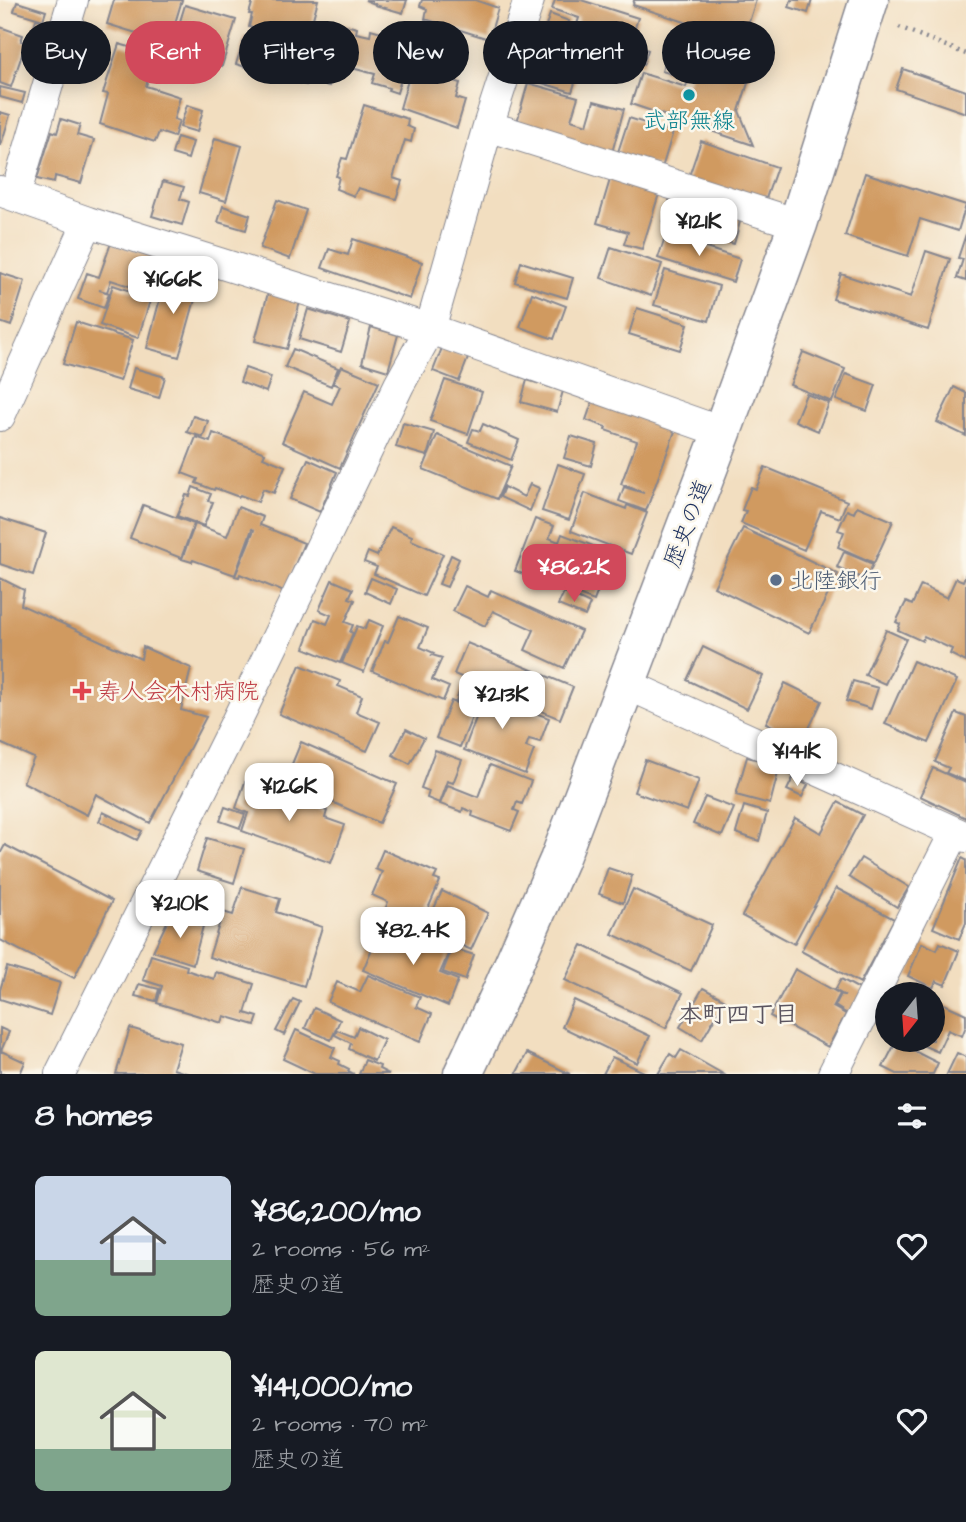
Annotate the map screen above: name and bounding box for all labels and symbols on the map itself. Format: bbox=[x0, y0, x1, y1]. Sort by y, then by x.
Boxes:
marker: 武部無線 bbox=[681, 87, 697, 103]
place label: 武部無線 bbox=[643, 105, 735, 137]
pin: ¥121K bbox=[650, 198, 748, 258]
pin: ¥166K bbox=[124, 256, 222, 316]
street label: 歴史の道 bbox=[657, 475, 719, 572]
pin: ¥86.2K bbox=[517, 544, 631, 604]
place label: 北陸銀行 bbox=[790, 565, 882, 597]
marker: 北陸銀行 bbox=[768, 572, 784, 588]
pin: ¥213K bbox=[453, 672, 551, 731]
place label: 寿人会木村病院 bbox=[98, 676, 259, 708]
marker: 寿人会木村病院 bbox=[72, 681, 92, 701]
pin: ¥141K bbox=[748, 728, 846, 788]
pin: ¥126K bbox=[240, 764, 338, 823]
pin: ¥210K bbox=[131, 880, 229, 940]
pin: ¥82.4K bbox=[356, 908, 470, 967]
north arrow bbox=[875, 982, 945, 1052]
district label: 本町四丁目 bbox=[678, 998, 798, 1032]

